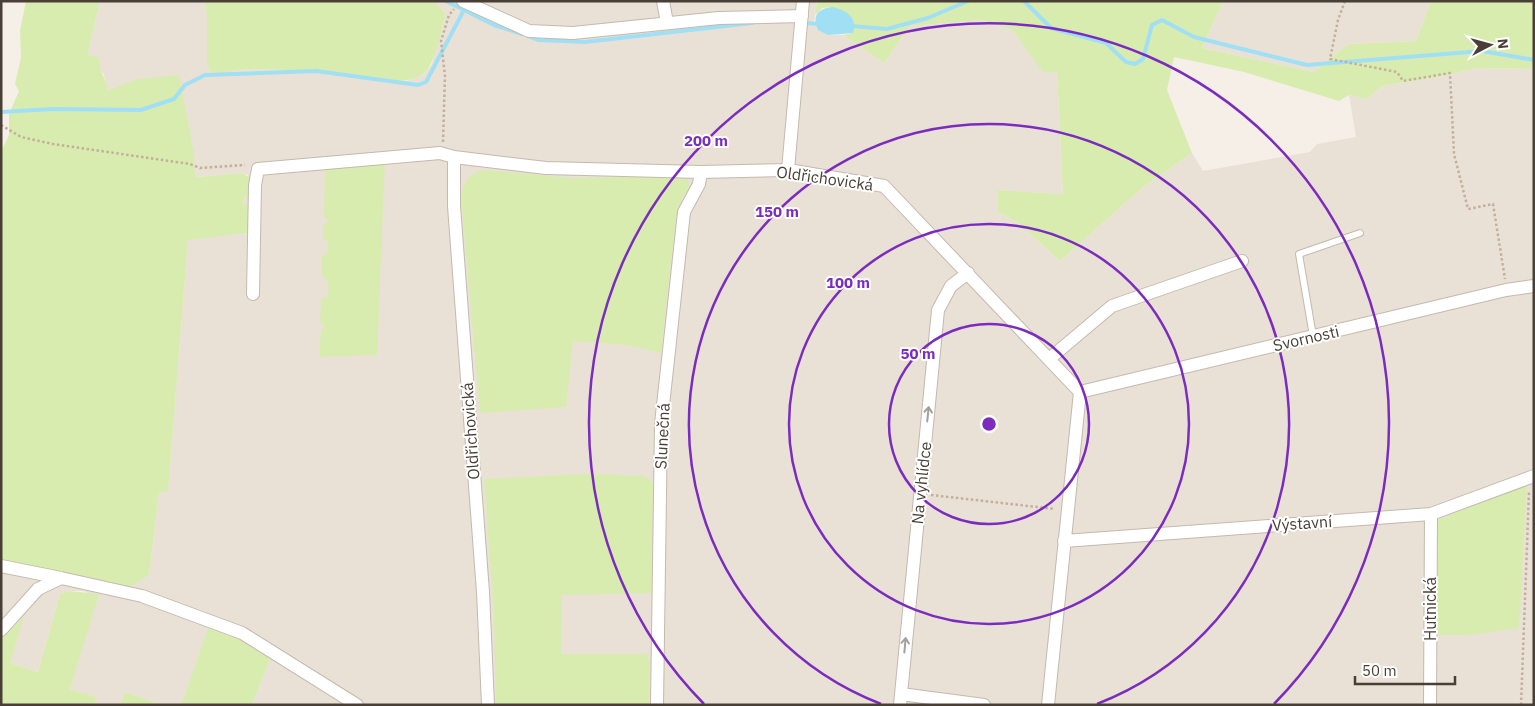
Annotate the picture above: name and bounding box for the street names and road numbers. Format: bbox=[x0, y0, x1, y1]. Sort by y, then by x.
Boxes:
street label: Oldřichovická bbox=[775, 161, 875, 195]
street label: Svornosti bbox=[1271, 321, 1341, 355]
street label: Oldřichovická bbox=[457, 381, 483, 480]
street label: Slunečná bbox=[650, 402, 674, 470]
street label: Na vyhlídce bbox=[907, 440, 935, 525]
street label: Výstavní bbox=[1271, 511, 1333, 535]
street label: Hutnická bbox=[1420, 577, 1440, 641]

